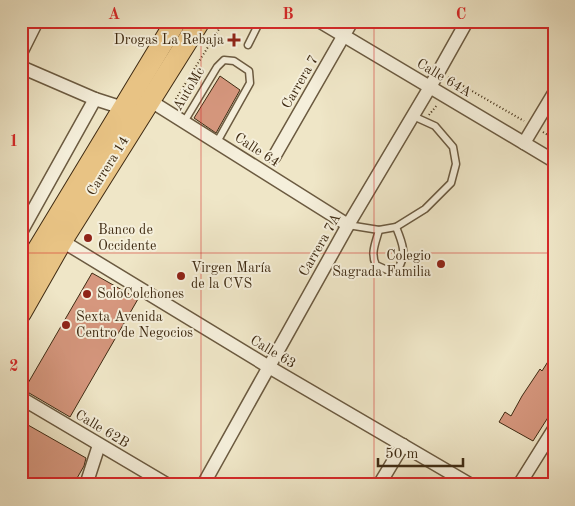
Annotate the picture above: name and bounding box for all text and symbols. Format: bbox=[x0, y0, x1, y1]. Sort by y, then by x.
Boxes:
text: A bbox=[108, 7, 120, 23]
text: B bbox=[282, 7, 294, 23]
text: C bbox=[456, 7, 466, 23]
place label: Drogas La Rebaja bbox=[114, 33, 224, 47]
marker: Drogas La Rebaja bbox=[228, 34, 240, 46]
street label: Carrera 7 bbox=[279, 53, 321, 111]
street label: Calle 64A bbox=[414, 56, 474, 100]
street label: AutoMc bbox=[171, 65, 207, 113]
street label: Calle 64 bbox=[232, 130, 282, 170]
text: 1 bbox=[9, 134, 19, 150]
street label: Carrera 14 bbox=[84, 134, 132, 198]
street label: Carrera 7A bbox=[297, 211, 344, 279]
place label: Banco de Occidente bbox=[98, 223, 156, 253]
marker: Banco de Occidente bbox=[82, 232, 94, 244]
place label: Colegio Sagrada Familia bbox=[332, 249, 431, 279]
marker: Colegio Sagrada Familia bbox=[435, 258, 447, 270]
place label: Virgen María de la CVS bbox=[191, 261, 271, 291]
marker: Virgen María de la CVS bbox=[175, 270, 187, 282]
place label: SoloColchones bbox=[97, 287, 184, 301]
marker: SoloColchones bbox=[81, 288, 93, 300]
place label: Sexta Avenida Centro de Negocios bbox=[76, 310, 193, 340]
marker: Sexta Avenida Centro de Negocios bbox=[60, 319, 72, 331]
street label: Calle 63 bbox=[248, 333, 298, 371]
text: 2 bbox=[9, 359, 19, 375]
street label: Calle 62B bbox=[73, 408, 131, 450]
scale bar bbox=[378, 436, 462, 468]
text: 50 m bbox=[385, 447, 419, 462]

